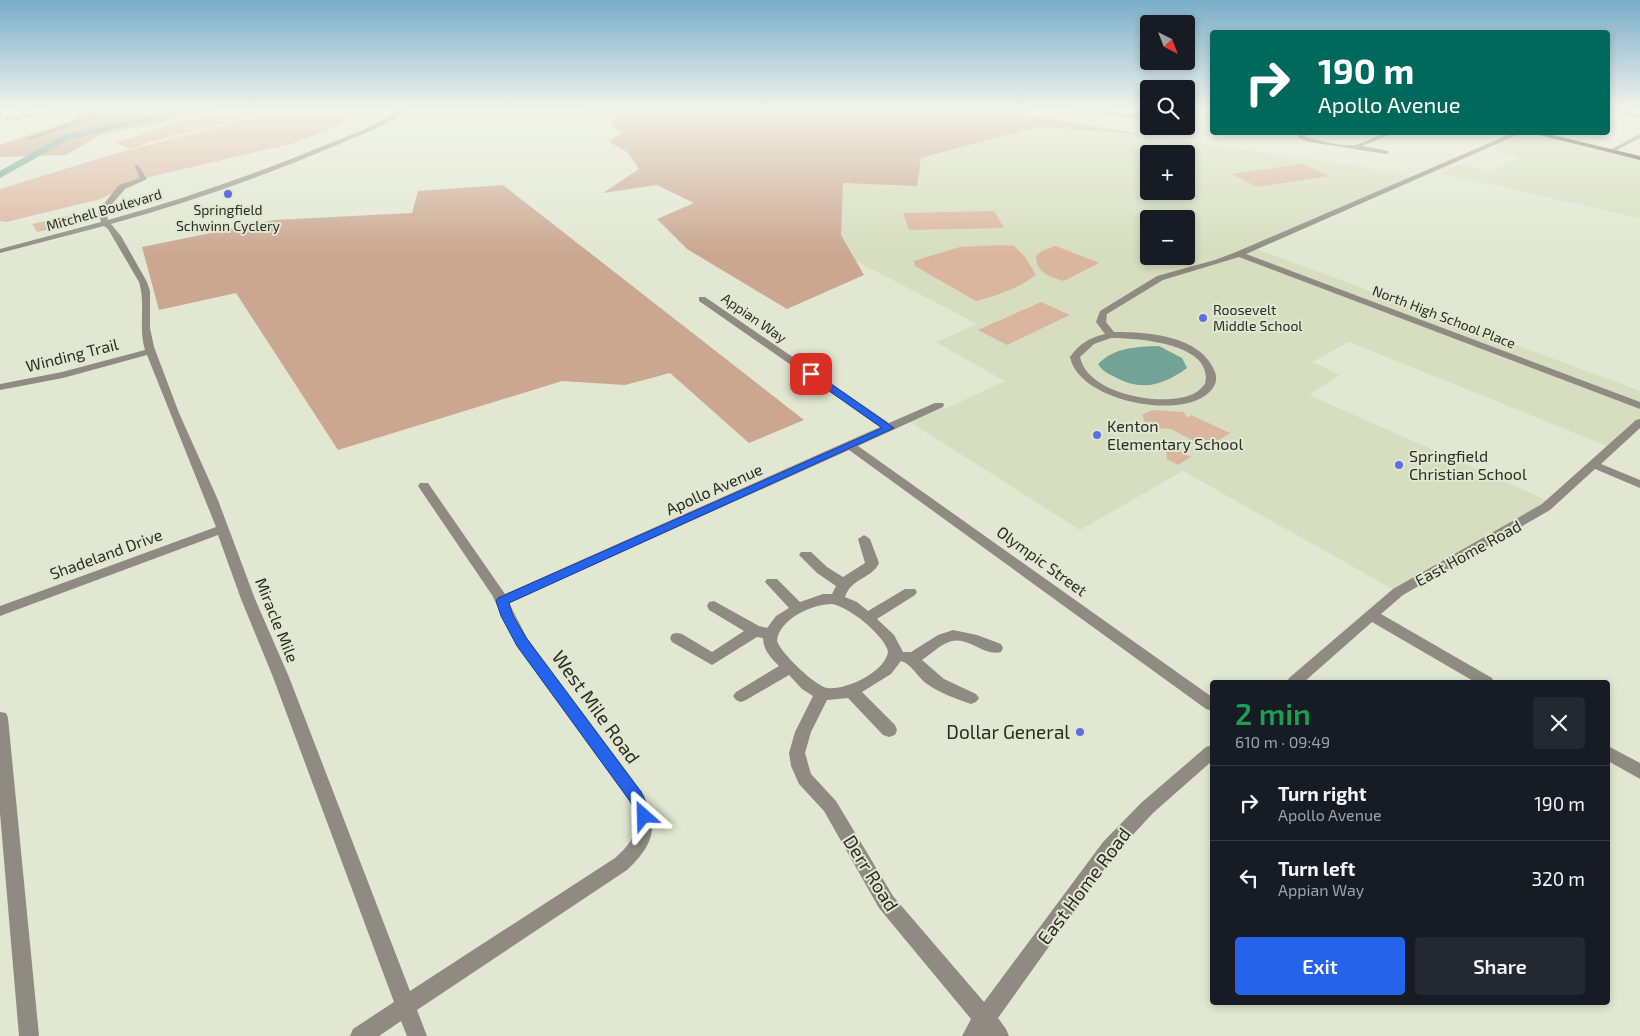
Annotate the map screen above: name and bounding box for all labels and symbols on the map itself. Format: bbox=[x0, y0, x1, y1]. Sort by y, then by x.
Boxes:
north arrow bbox=[1140, 15, 1195, 70]
street label: Mitchell Boulevard bbox=[44, 185, 164, 234]
marker: Springfield Schwinn Cyclery bbox=[222, 188, 234, 200]
place label: Springfield Schwinn Cyclery bbox=[176, 201, 281, 234]
street label: North High School Place bbox=[1370, 281, 1518, 352]
street label: Appian Way bbox=[719, 289, 791, 347]
place label: Roosevelt Middle School bbox=[1213, 301, 1303, 334]
marker: Roosevelt Middle School bbox=[1197, 312, 1209, 324]
street label: Winding Trail bbox=[24, 334, 120, 375]
pin bbox=[790, 353, 832, 395]
place label: Kenton Elementary School bbox=[1107, 416, 1243, 453]
marker: Kenton Elementary School bbox=[1091, 429, 1103, 441]
place label: Springfield Christian School bbox=[1409, 446, 1527, 483]
street label: Apollo Avenue bbox=[663, 459, 765, 518]
marker: Springfield Christian School bbox=[1393, 459, 1405, 471]
street label: East Home Road bbox=[1411, 516, 1524, 590]
street label: Olympic Street bbox=[994, 522, 1091, 600]
street label: Shadeland Drive bbox=[47, 524, 165, 583]
street label: Miracle Mile bbox=[252, 575, 303, 665]
street label: West Mile Road bbox=[548, 646, 645, 768]
place label: Dollar General bbox=[946, 720, 1070, 743]
marker: Dollar General bbox=[1074, 726, 1086, 738]
position arrow bbox=[617, 789, 669, 841]
street label: East Home Road bbox=[1032, 823, 1135, 949]
street label: Derr Road bbox=[839, 830, 904, 915]

